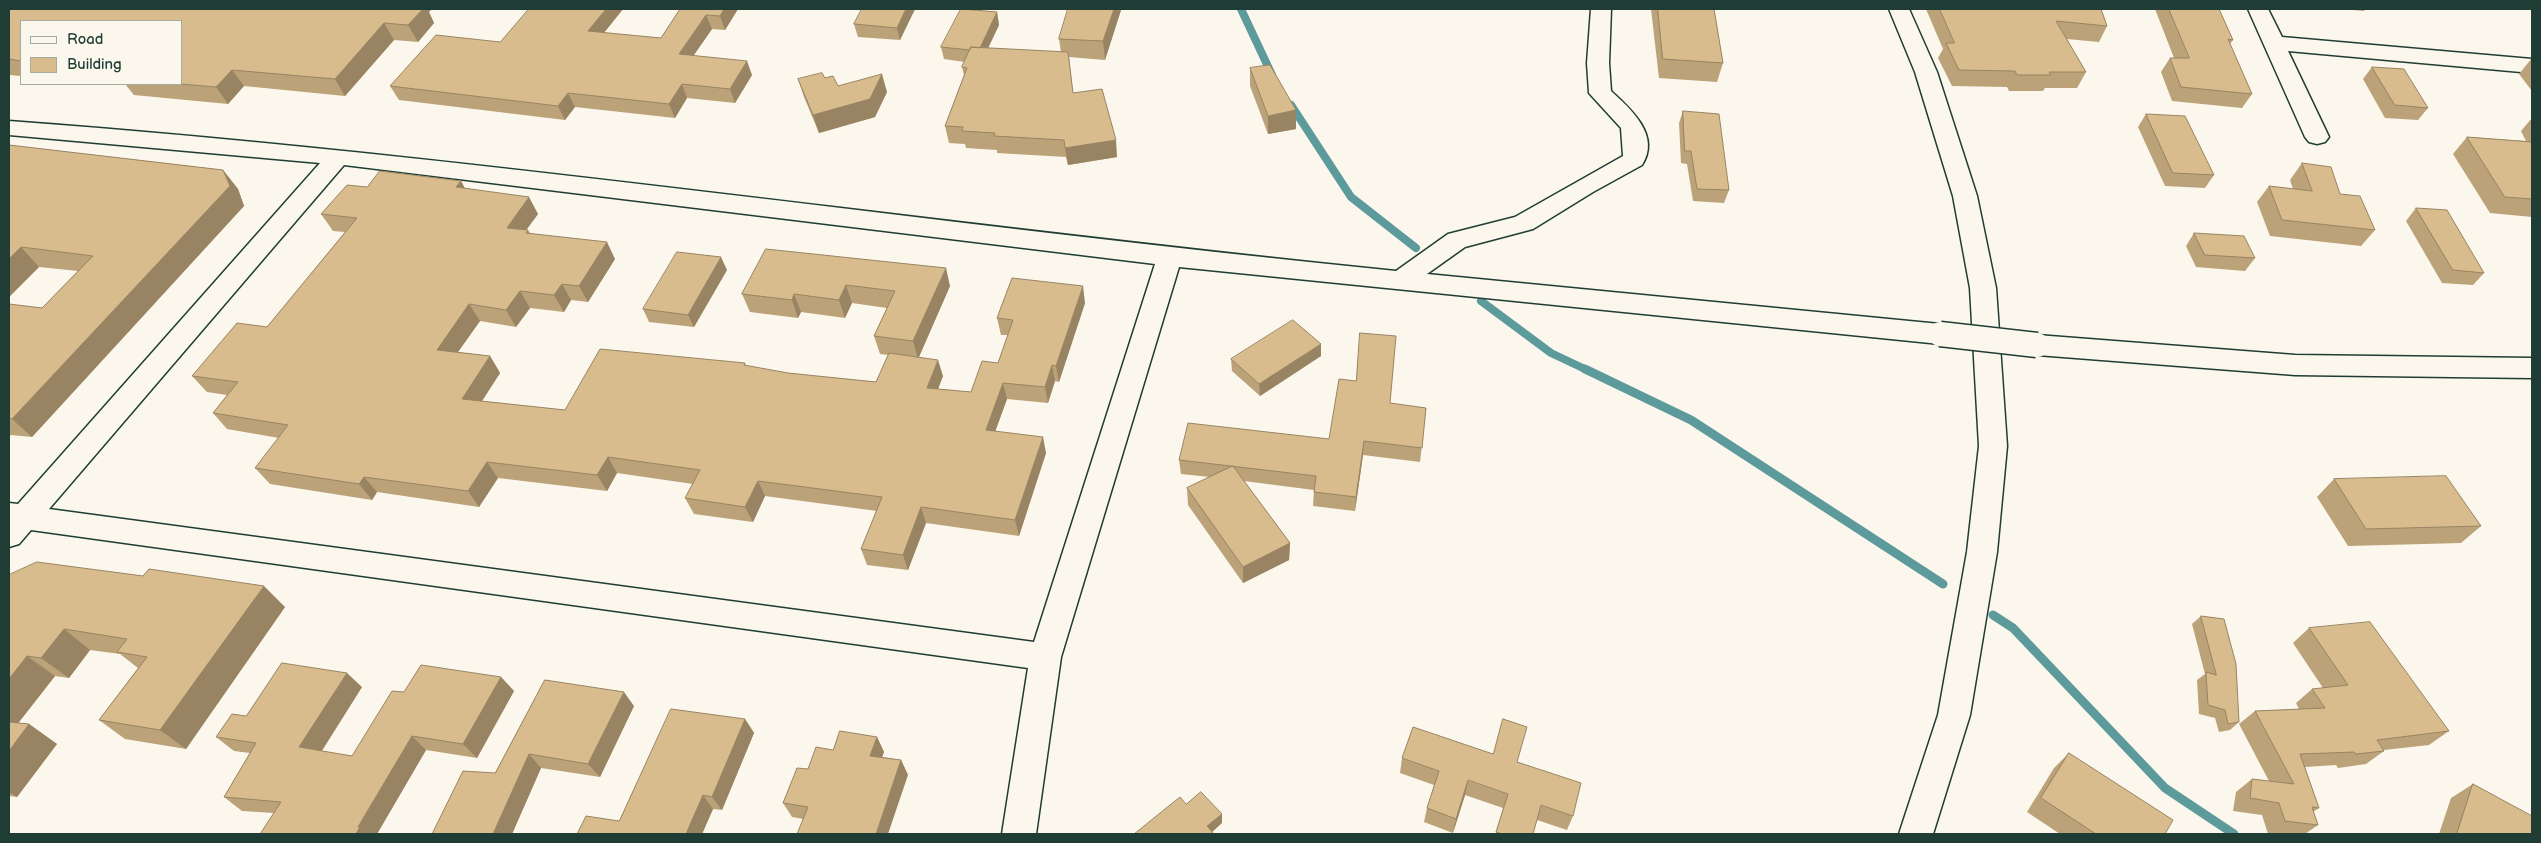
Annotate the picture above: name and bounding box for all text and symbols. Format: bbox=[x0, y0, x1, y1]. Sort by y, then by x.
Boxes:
legend bbox=[20, 20, 182, 85]
text: Road bbox=[67, 30, 103, 49]
text: Building bbox=[67, 55, 122, 74]

